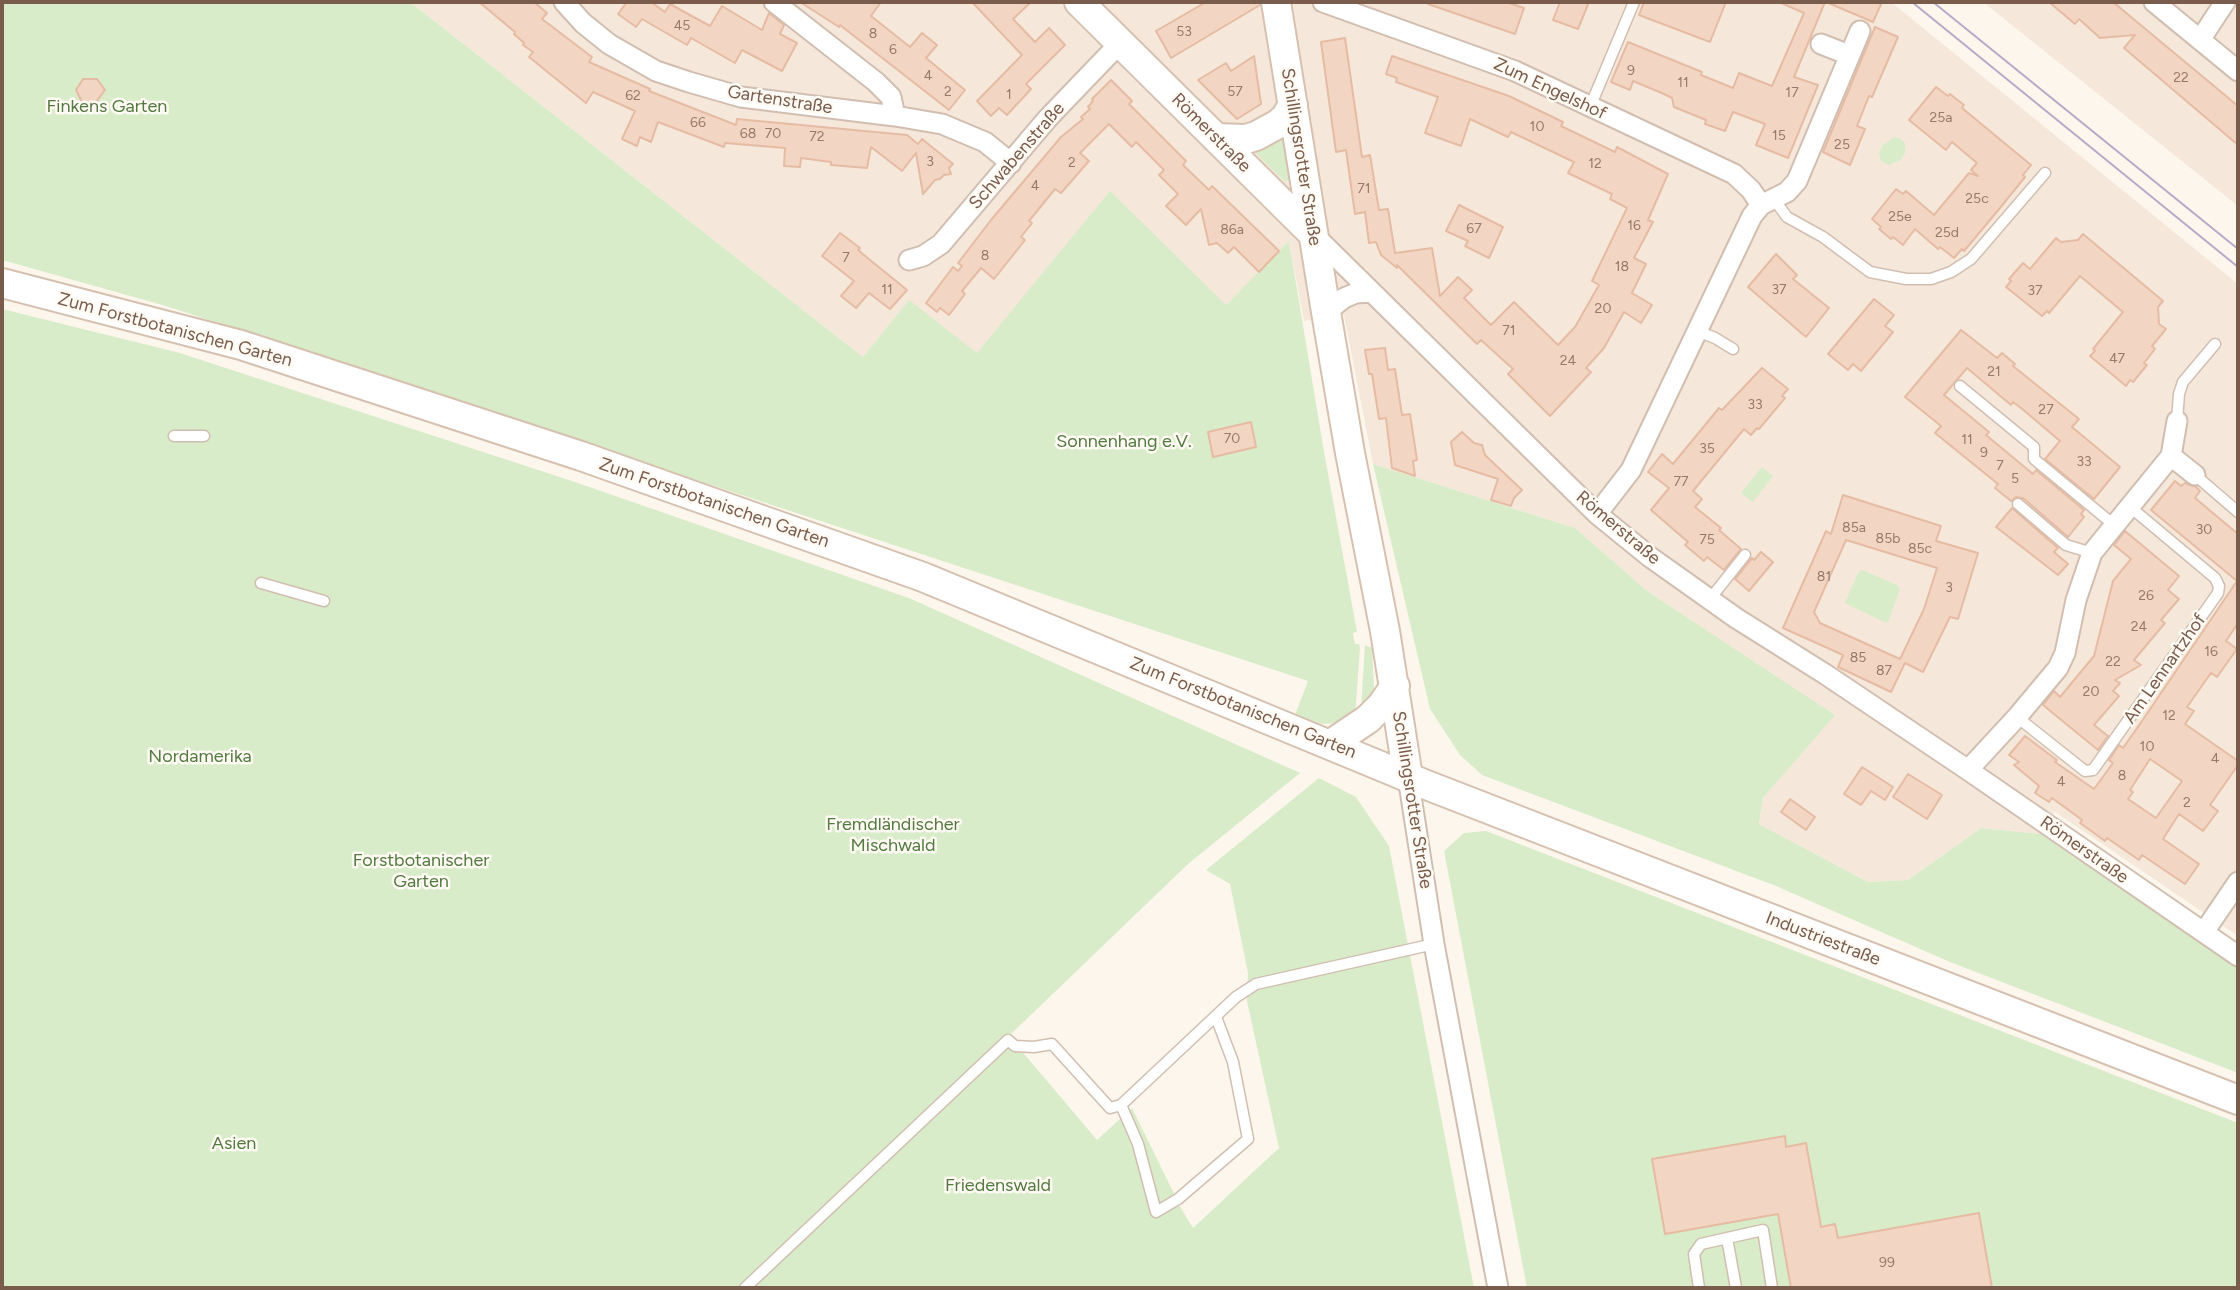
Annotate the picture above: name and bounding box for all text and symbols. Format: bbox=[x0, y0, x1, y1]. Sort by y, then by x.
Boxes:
house number: 45 bbox=[674, 18, 690, 34]
house number: 53 bbox=[1176, 24, 1192, 40]
house number: 8 bbox=[869, 26, 877, 42]
house number: 6 bbox=[889, 42, 897, 58]
street label: Zum Engelshof bbox=[1490, 53, 1610, 125]
house number: 9 bbox=[1627, 63, 1635, 79]
street label: Schillingsrotter Straße bbox=[1276, 67, 1326, 247]
house number: 4 bbox=[924, 68, 932, 84]
house number: 22 bbox=[2173, 70, 2189, 86]
house number: 11 bbox=[1677, 75, 1689, 91]
street label: Gartenstraße bbox=[726, 81, 834, 119]
house number: 2 bbox=[944, 84, 952, 100]
house number: 57 bbox=[1227, 84, 1243, 100]
house number: 17 bbox=[1785, 85, 1799, 101]
house number: 1 bbox=[1006, 87, 1012, 103]
house number: 62 bbox=[625, 88, 641, 104]
street label: Römerstraße bbox=[1167, 89, 1255, 177]
park label: Finkens Garten bbox=[47, 96, 167, 118]
street label: Schwabenstraße bbox=[965, 98, 1069, 214]
house number: 25a bbox=[1929, 110, 1953, 126]
house number: 66 bbox=[690, 115, 706, 131]
house number: 10 bbox=[1530, 119, 1544, 135]
house number: 68 bbox=[740, 126, 756, 142]
house number: 70 bbox=[765, 126, 781, 142]
house number: 15 bbox=[1772, 128, 1786, 144]
house number: 72 bbox=[809, 129, 825, 145]
house number: 25 bbox=[1834, 137, 1850, 153]
house number: 3 bbox=[926, 154, 934, 170]
house number: 2 bbox=[1068, 155, 1076, 171]
house number: 12 bbox=[1588, 156, 1602, 172]
house number: 4 bbox=[1031, 178, 1039, 194]
house number: 71 bbox=[1357, 181, 1371, 197]
house number: 25c bbox=[1965, 191, 1989, 207]
house number: 25e bbox=[1888, 209, 1912, 225]
house number: 16 bbox=[1627, 218, 1641, 234]
house number: 67 bbox=[1466, 221, 1482, 237]
house number: 86a bbox=[1220, 222, 1244, 238]
house number: 25d bbox=[1935, 225, 1959, 241]
house number: 8 bbox=[981, 248, 989, 264]
house number: 7 bbox=[842, 250, 850, 266]
house number: 18 bbox=[1615, 259, 1629, 275]
house number: 11 bbox=[881, 282, 893, 298]
house number: 37 bbox=[1771, 282, 1787, 298]
house number: 37 bbox=[2027, 283, 2043, 299]
street label: Zum Forstbotanischen Garten bbox=[55, 288, 295, 372]
house number: 20 bbox=[1595, 301, 1611, 317]
house number: 71 bbox=[1502, 323, 1516, 339]
house number: 47 bbox=[2109, 351, 2125, 367]
house number: 24 bbox=[1560, 353, 1576, 369]
house number: 21 bbox=[1987, 364, 2001, 380]
house number: 33 bbox=[1747, 397, 1763, 413]
house number: 27 bbox=[2038, 402, 2054, 418]
park label: Sonnenhang e.V. bbox=[1056, 431, 1192, 453]
house number: 70 bbox=[1224, 431, 1240, 447]
house number: 11 bbox=[1961, 432, 1973, 448]
house number: 35 bbox=[1699, 441, 1715, 457]
house number: 9 bbox=[1980, 445, 1988, 461]
street label: Zum Forstbotanischen Garten bbox=[596, 453, 832, 553]
house number: 33 bbox=[2076, 454, 2092, 470]
house number: 7 bbox=[1996, 458, 2004, 474]
house number: 5 bbox=[2011, 471, 2019, 487]
house number: 77 bbox=[1673, 474, 1689, 490]
street label: Römerstraße bbox=[1571, 487, 1665, 569]
house number: 85a bbox=[1842, 520, 1866, 536]
house number: 30 bbox=[2196, 522, 2212, 538]
house number: 85b bbox=[1876, 531, 1900, 547]
house number: 75 bbox=[1699, 532, 1715, 548]
house number: 85c bbox=[1908, 541, 1932, 557]
house number: 81 bbox=[1817, 569, 1831, 585]
house number: 3 bbox=[1945, 580, 1953, 596]
house number: 26 bbox=[2138, 588, 2154, 604]
street label: Am Lennartzhof bbox=[2119, 610, 2211, 728]
house number: 24 bbox=[2131, 619, 2147, 635]
house number: 16 bbox=[2204, 644, 2218, 660]
house number: 85 bbox=[1850, 650, 1866, 666]
street label: Zum Forstbotanischen Garten bbox=[1127, 653, 1359, 763]
house number: 22 bbox=[2105, 654, 2121, 670]
house number: 87 bbox=[1876, 663, 1892, 679]
house number: 20 bbox=[2083, 684, 2099, 700]
house number: 12 bbox=[2162, 708, 2176, 724]
street label: Schillingsrotter Straße bbox=[1387, 710, 1437, 890]
house number: 10 bbox=[2140, 739, 2154, 755]
park label: Nordamerika bbox=[148, 746, 252, 768]
house number: 4 bbox=[2211, 751, 2219, 767]
house number: 8 bbox=[2118, 768, 2126, 784]
house number: 4 bbox=[2057, 774, 2065, 790]
house number: 2 bbox=[2183, 795, 2191, 811]
street label: Römerstraße bbox=[2035, 812, 2133, 888]
park label: Fremdländischer Mischwald bbox=[826, 814, 960, 856]
park label: Forstbotanischer Garten bbox=[353, 850, 489, 892]
street label: Industriestraße bbox=[1763, 907, 1883, 971]
park label: Asien bbox=[212, 1133, 256, 1155]
park label: Friedenswald bbox=[945, 1175, 1051, 1197]
house number: 99 bbox=[1879, 1255, 1895, 1271]

